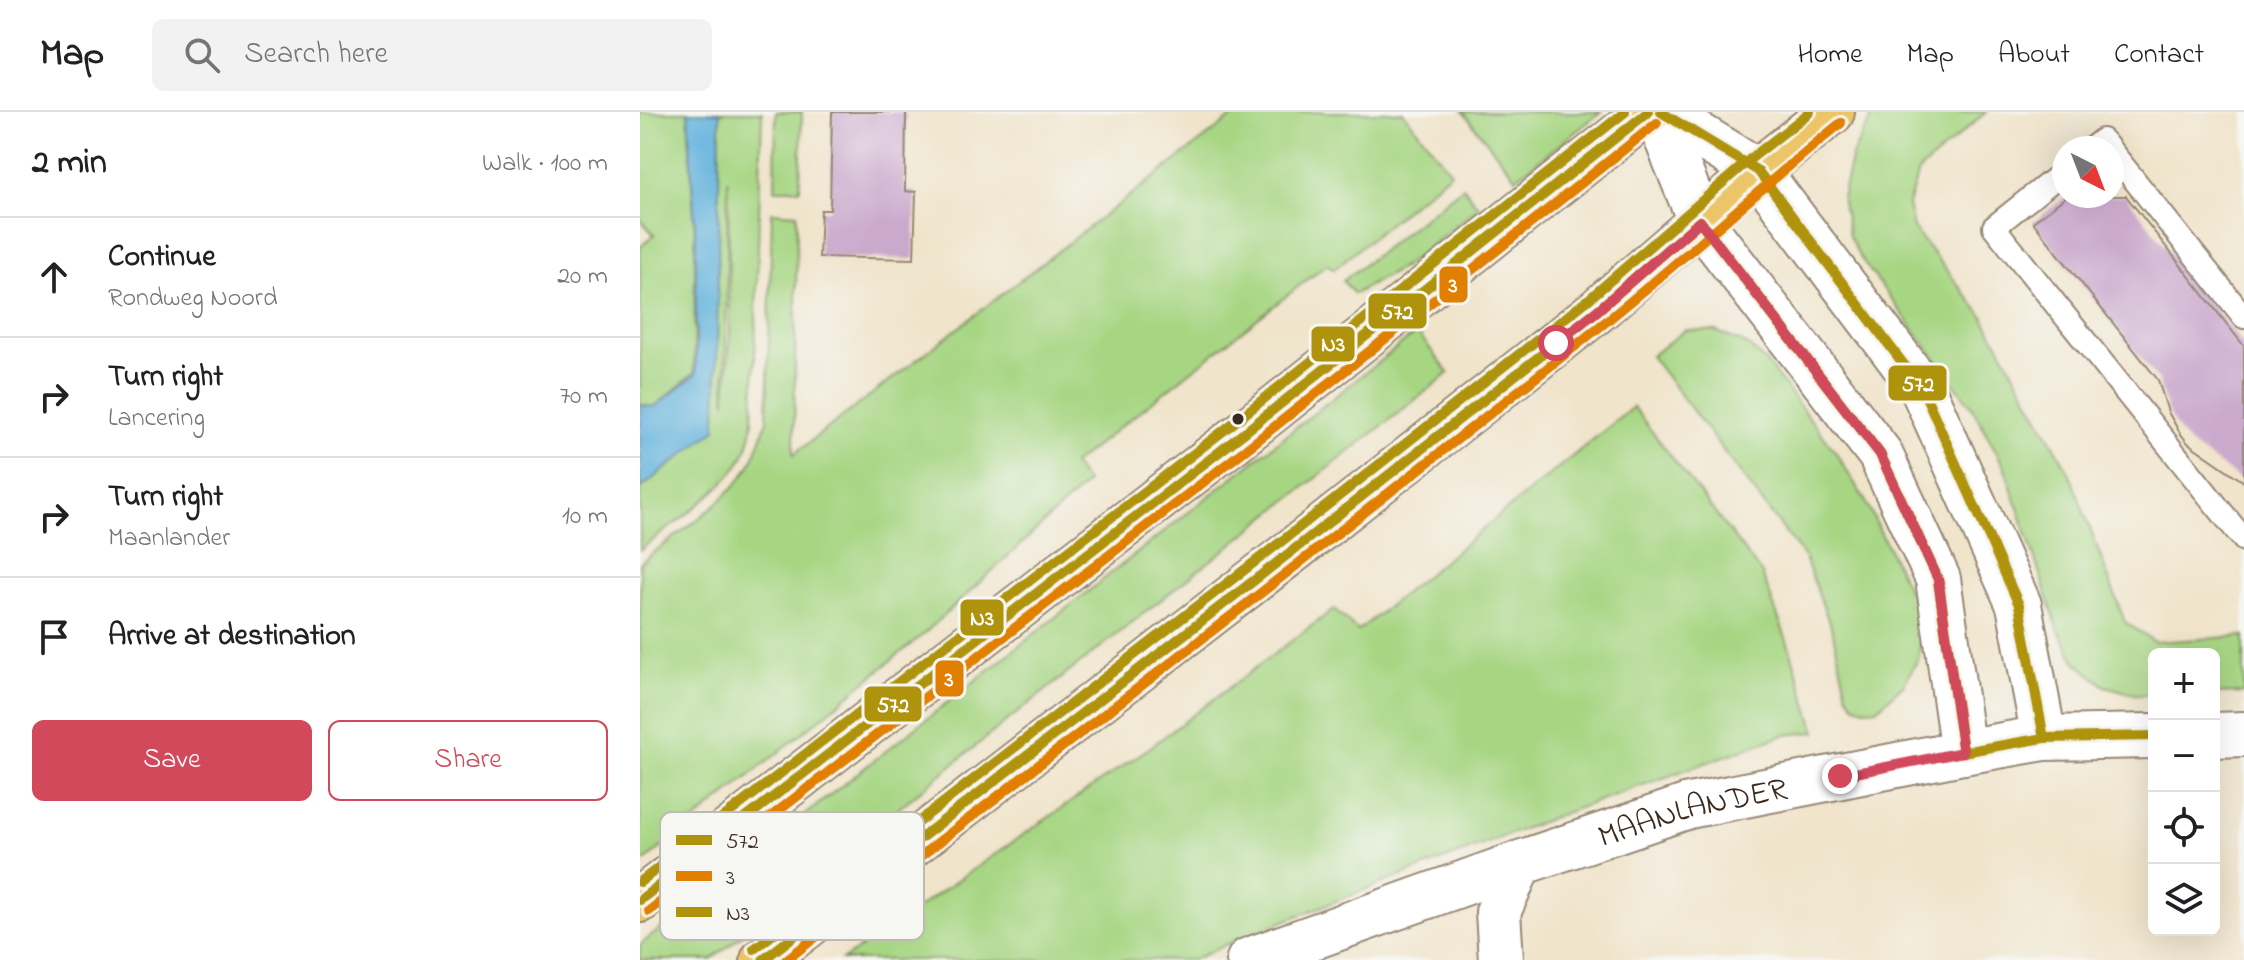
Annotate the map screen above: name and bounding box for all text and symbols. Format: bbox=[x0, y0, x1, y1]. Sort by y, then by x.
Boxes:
search box bbox=[152, 19, 712, 91]
text: Map bbox=[40, 27, 104, 83]
icon: search bbox=[180, 33, 224, 77]
text: Search here bbox=[244, 33, 388, 77]
text: Home bbox=[1797, 35, 1863, 76]
text: Map bbox=[1907, 35, 1954, 76]
text: About bbox=[1998, 35, 2070, 76]
text: Contact bbox=[2114, 35, 2204, 76]
north arrow bbox=[2052, 136, 2124, 208]
text: 2 min bbox=[32, 139, 107, 189]
text: Walk · 100 m bbox=[482, 145, 608, 183]
text: Continue bbox=[108, 236, 216, 280]
icon: ahead bbox=[32, 255, 76, 299]
text: 20 m bbox=[557, 258, 608, 296]
line badge: 3 bbox=[1438, 265, 1469, 304]
text: 3 bbox=[1447, 271, 1458, 303]
text: Rondweg Noord bbox=[108, 280, 278, 318]
line badge: 572 bbox=[1367, 292, 1428, 330]
text: 572 bbox=[1381, 298, 1413, 330]
line badge: N3 bbox=[1310, 325, 1356, 363]
route start bbox=[1538, 325, 1574, 361]
text: N3 bbox=[1321, 330, 1345, 362]
text: Turn right bbox=[108, 356, 223, 400]
line badge: 572 bbox=[1887, 364, 1948, 402]
text: 572 bbox=[1902, 370, 1934, 402]
icon: right bbox=[32, 375, 76, 419]
text: 70 m bbox=[559, 378, 608, 416]
text: Lancering bbox=[108, 400, 205, 438]
unlabelled marker bbox=[1230, 411, 1246, 427]
text: Turn right bbox=[108, 476, 223, 520]
icon: right bbox=[32, 495, 76, 539]
text: 10 m bbox=[562, 498, 608, 536]
text: Maanlander bbox=[108, 520, 230, 558]
line badge: N3 bbox=[959, 598, 1005, 637]
text: N3 bbox=[970, 604, 994, 636]
icon: arrive bbox=[32, 615, 76, 659]
text: Arrive at destination bbox=[108, 615, 356, 659]
map controls bbox=[2148, 648, 2220, 936]
button: + bbox=[2148, 648, 2220, 720]
line badge: 3 bbox=[934, 659, 965, 698]
text: 3 bbox=[943, 665, 954, 697]
line badge: 572 bbox=[863, 685, 923, 723]
text: 572 bbox=[877, 691, 909, 723]
button: Save bbox=[32, 720, 312, 801]
button: Share bbox=[328, 720, 608, 801]
button: − bbox=[2148, 720, 2220, 792]
route end bbox=[1822, 758, 1858, 794]
street label: MAANLANDER bbox=[1592, 767, 1792, 862]
button: locate bbox=[2148, 792, 2220, 864]
legend bbox=[660, 812, 924, 940]
text: 572 bbox=[726, 827, 759, 859]
text: 3 bbox=[726, 863, 735, 895]
button: layers bbox=[2148, 864, 2220, 936]
text: N3 bbox=[726, 899, 750, 931]

